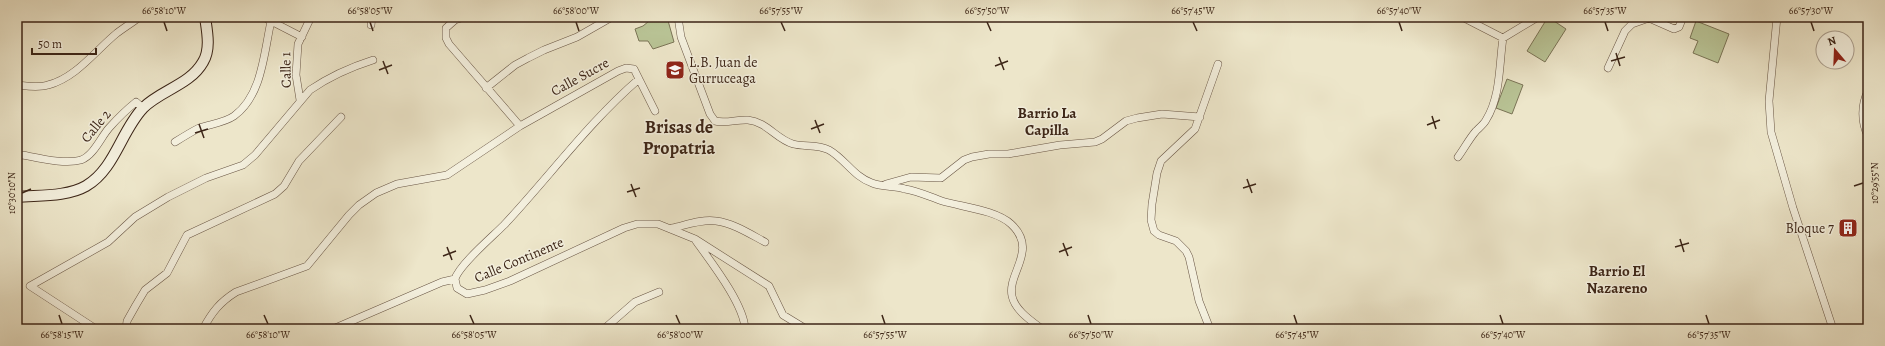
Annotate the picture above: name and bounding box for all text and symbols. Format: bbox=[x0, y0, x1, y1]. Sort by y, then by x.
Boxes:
text: 66°58'10"W bbox=[142, 4, 187, 17]
text: 66°58'05"W bbox=[347, 4, 393, 17]
text: 66°58'00"W bbox=[553, 4, 600, 17]
text: 66°57'55"W bbox=[759, 4, 803, 17]
text: 66°57'50"W bbox=[965, 4, 1010, 17]
text: 66°57'45"W bbox=[1171, 4, 1216, 17]
text: 66°57'40"W bbox=[1377, 4, 1422, 17]
text: 66°57'35"W bbox=[1583, 4, 1627, 17]
text: 66°57'30"W bbox=[1789, 4, 1834, 17]
scale bar bbox=[32, 30, 96, 56]
north arrow bbox=[1815, 30, 1855, 70]
text: N bbox=[1826, 33, 1838, 49]
text: 50 m bbox=[38, 36, 62, 52]
street label: Calle 1 bbox=[276, 52, 296, 88]
street label: Calle Sucre bbox=[548, 53, 612, 101]
place label: L.B. Juan de Gurruceaga bbox=[689, 53, 757, 88]
school or university icon: L.B. Juan de Gurruceaga bbox=[664, 59, 686, 81]
district label: Barrio La Capilla bbox=[1018, 103, 1077, 140]
street label: Calle 2 bbox=[77, 105, 116, 147]
district label: Brisas de Propatria bbox=[643, 115, 716, 160]
text: 10°29'55"N bbox=[1868, 162, 1881, 204]
text: 10°30'10"N bbox=[5, 172, 18, 214]
building icon: Bloque 7 bbox=[1837, 217, 1859, 239]
place label: Bloque 7 bbox=[1786, 219, 1834, 238]
street label: Calle Continente bbox=[471, 233, 567, 287]
district label: Barrio El Nazareno bbox=[1586, 261, 1648, 298]
text: 66°58'15"W bbox=[40, 328, 84, 341]
text: 66°58'10"W bbox=[246, 328, 291, 341]
text: 66°58'05"W bbox=[451, 328, 497, 341]
text: 66°58'00"W bbox=[657, 328, 704, 341]
text: 66°57'55"W bbox=[863, 328, 907, 341]
text: 66°57'50"W bbox=[1069, 328, 1114, 341]
text: 66°57'45"W bbox=[1275, 328, 1320, 341]
text: 66°57'40"W bbox=[1481, 328, 1526, 341]
text: 66°57'35"W bbox=[1687, 328, 1731, 341]

